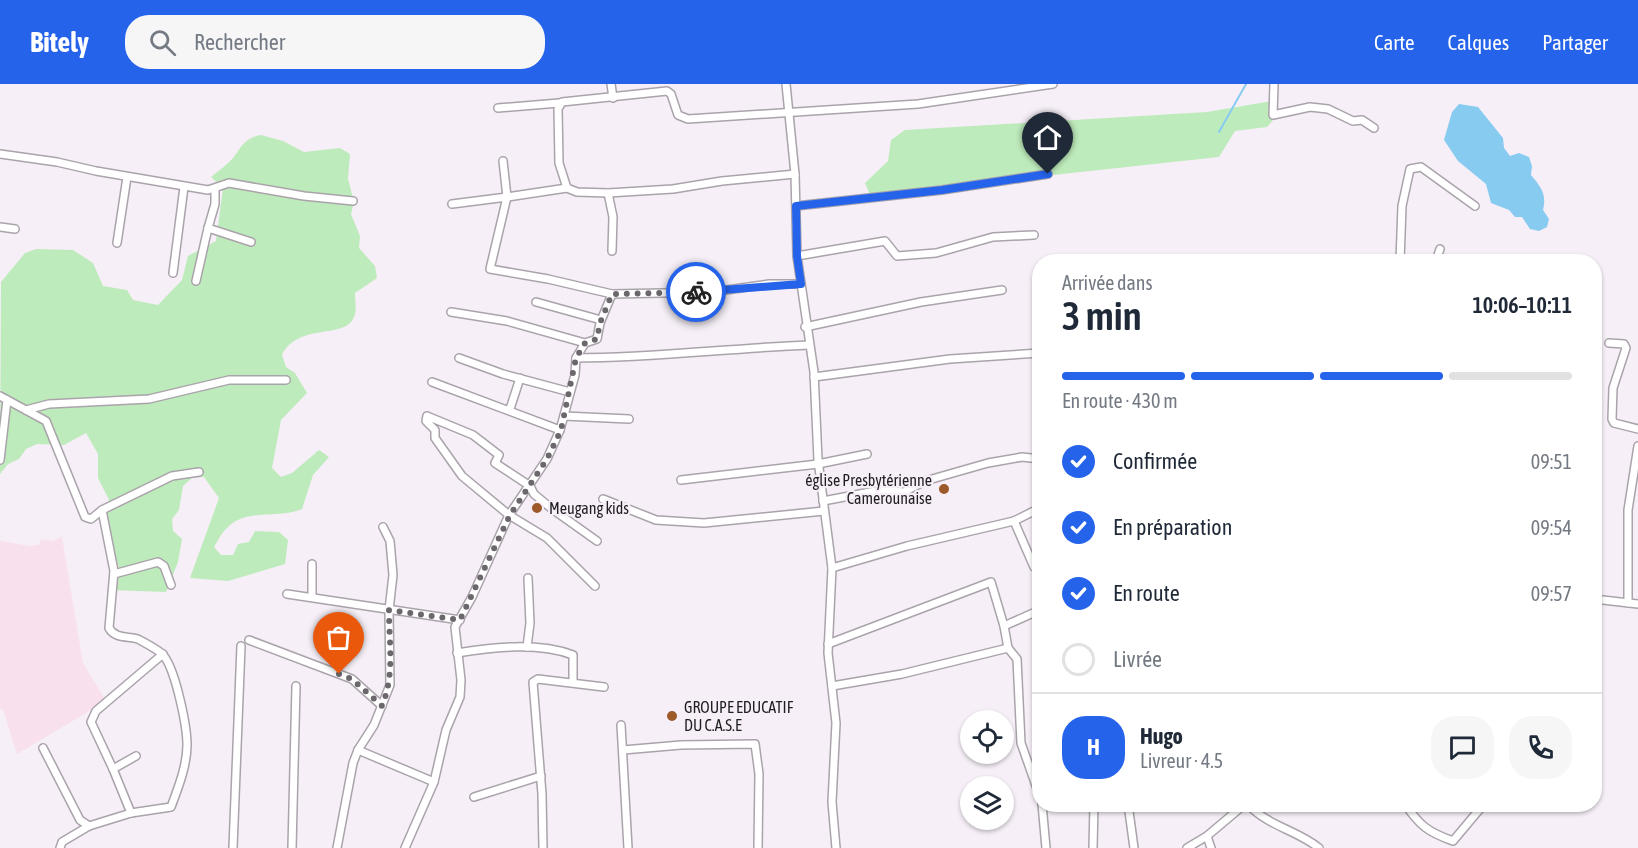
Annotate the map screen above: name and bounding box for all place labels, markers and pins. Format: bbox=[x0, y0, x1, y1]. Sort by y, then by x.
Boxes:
pin bbox=[1022, 112, 1073, 174]
place label: église Presbytérienne Camerounaise bbox=[805, 471, 932, 507]
marker: église Presbytérienne Camerounaise bbox=[937, 482, 951, 496]
place label: Meugang kids bbox=[549, 499, 629, 518]
marker: Meugang kids bbox=[530, 501, 544, 515]
pin bbox=[313, 612, 364, 674]
place label: GROUPE EDUCATIF DU C.A.S.E bbox=[684, 698, 794, 734]
marker: GROUPE EDUCATIF DU C.A.S.E bbox=[665, 709, 679, 723]

